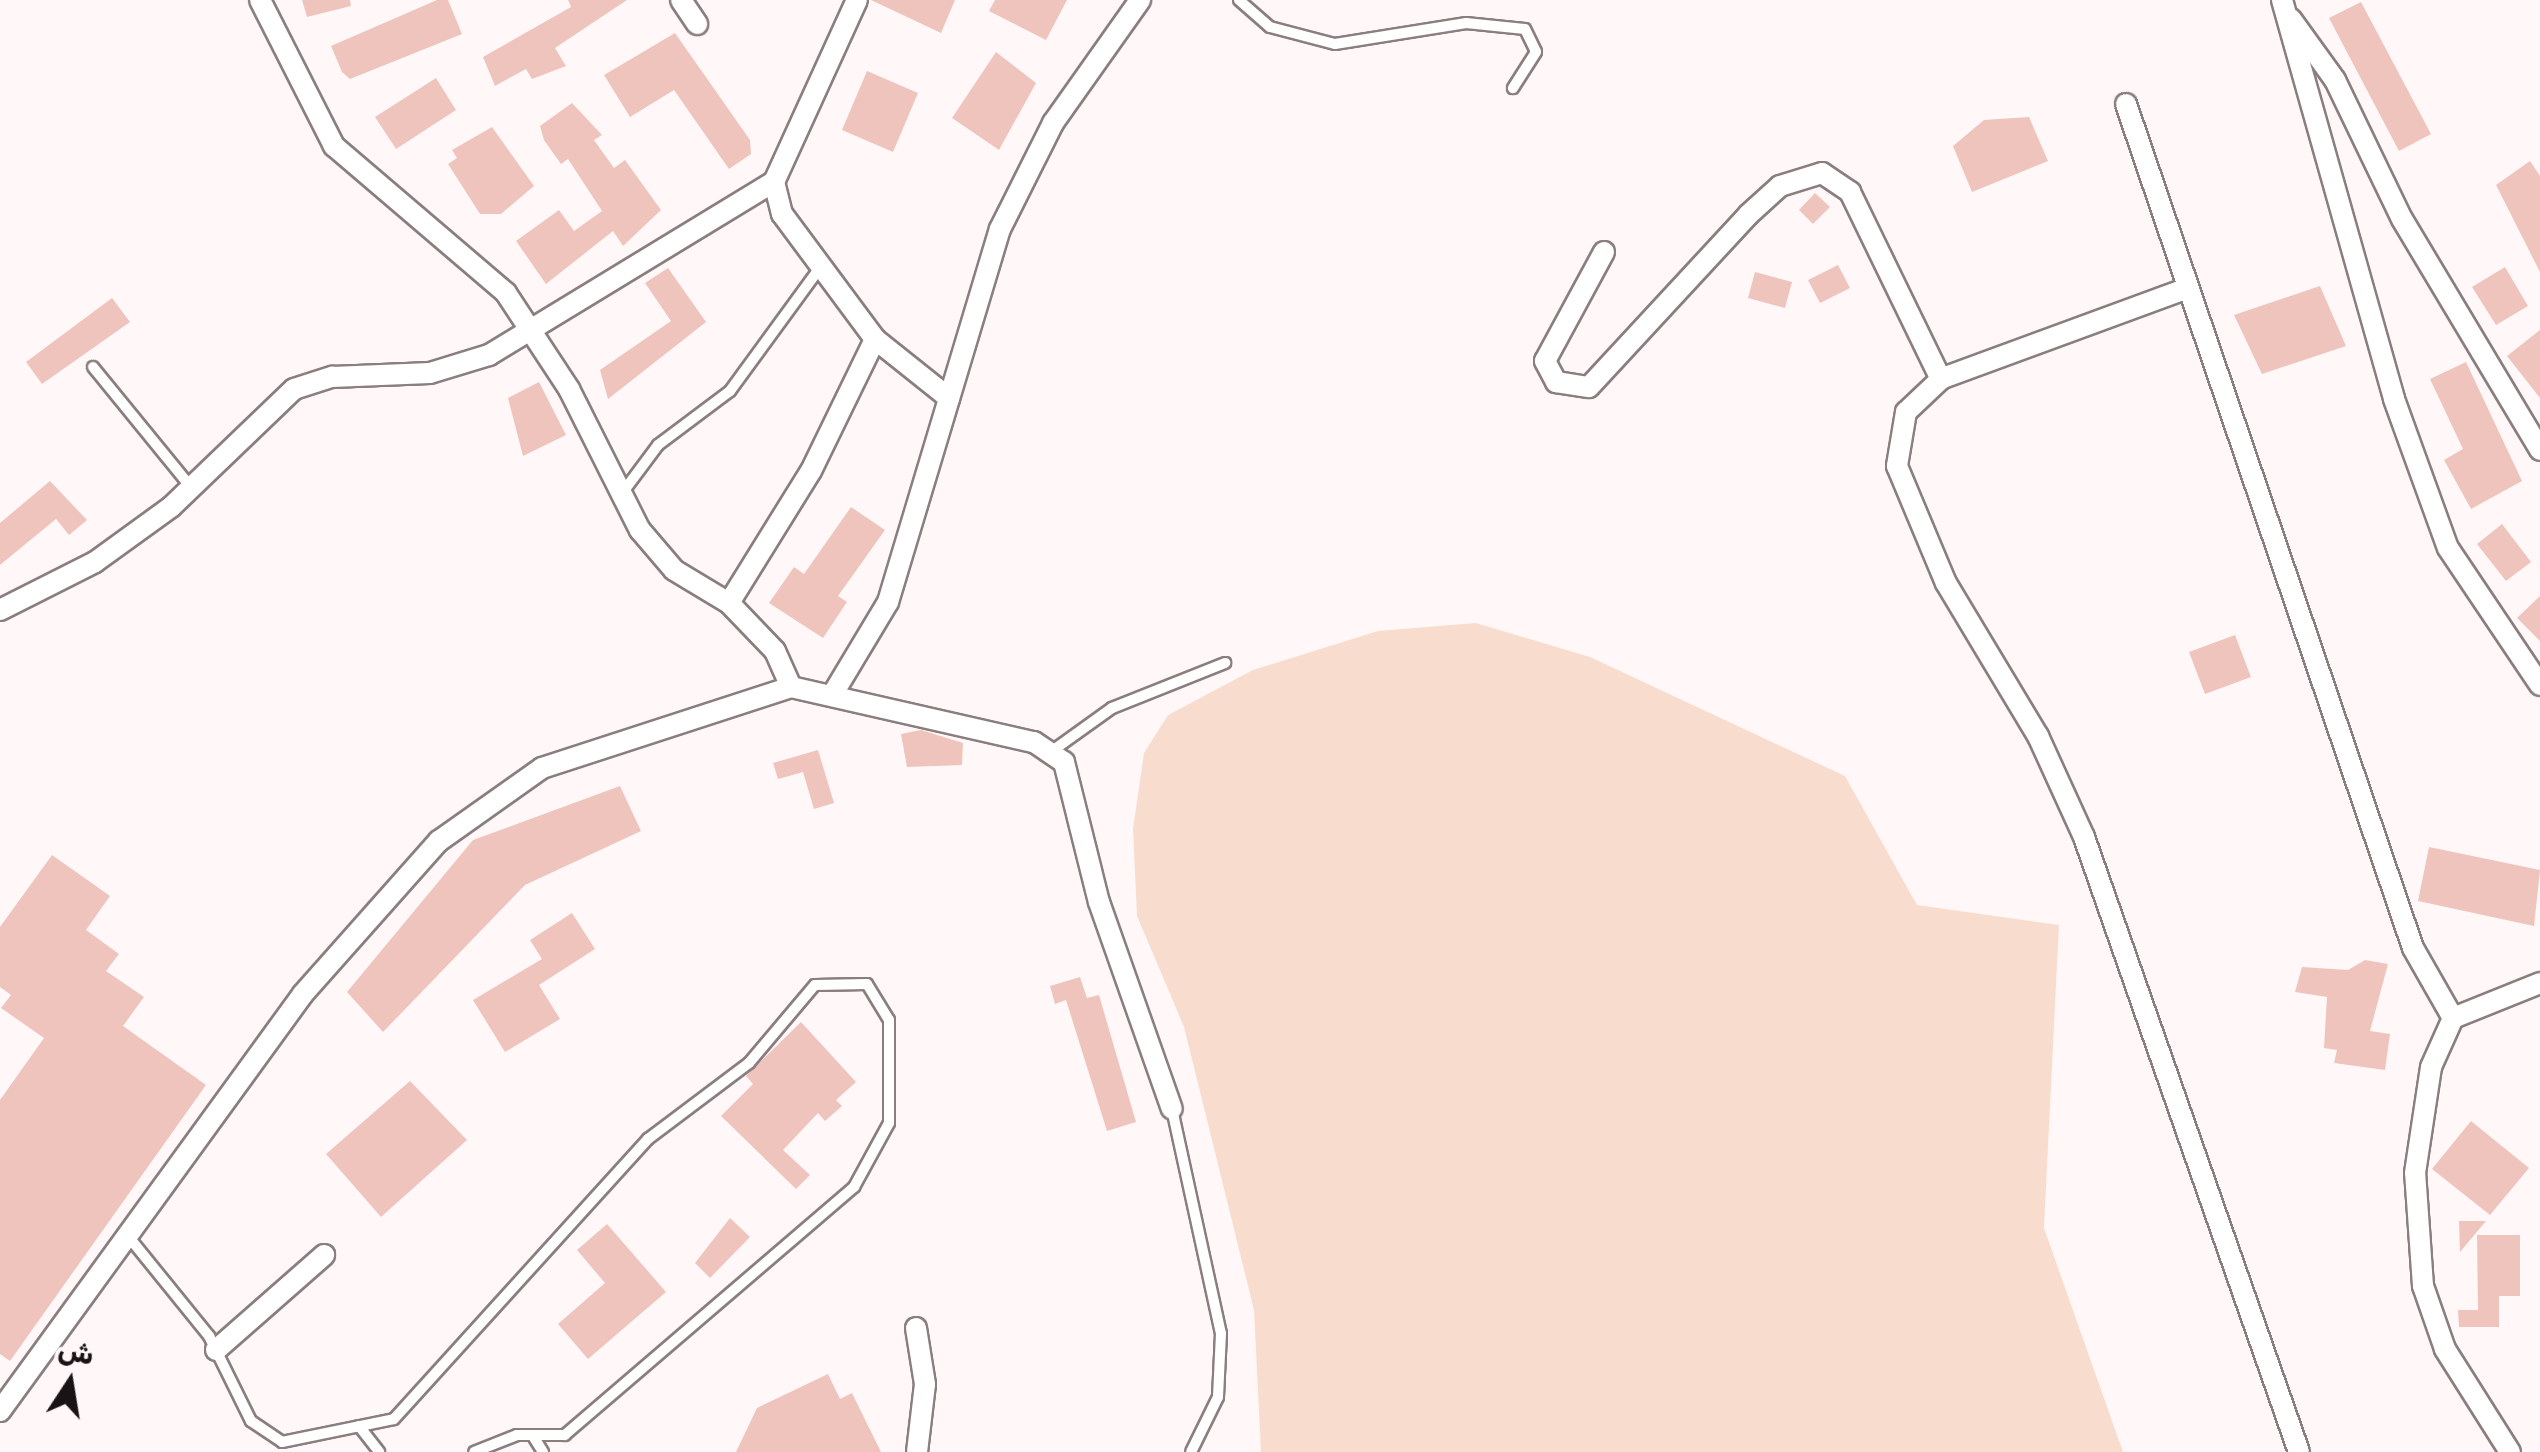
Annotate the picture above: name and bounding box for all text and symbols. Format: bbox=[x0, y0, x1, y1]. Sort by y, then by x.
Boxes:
north arrow bbox=[20, 1332, 120, 1432]
text: ش bbox=[56, 1332, 97, 1372]

